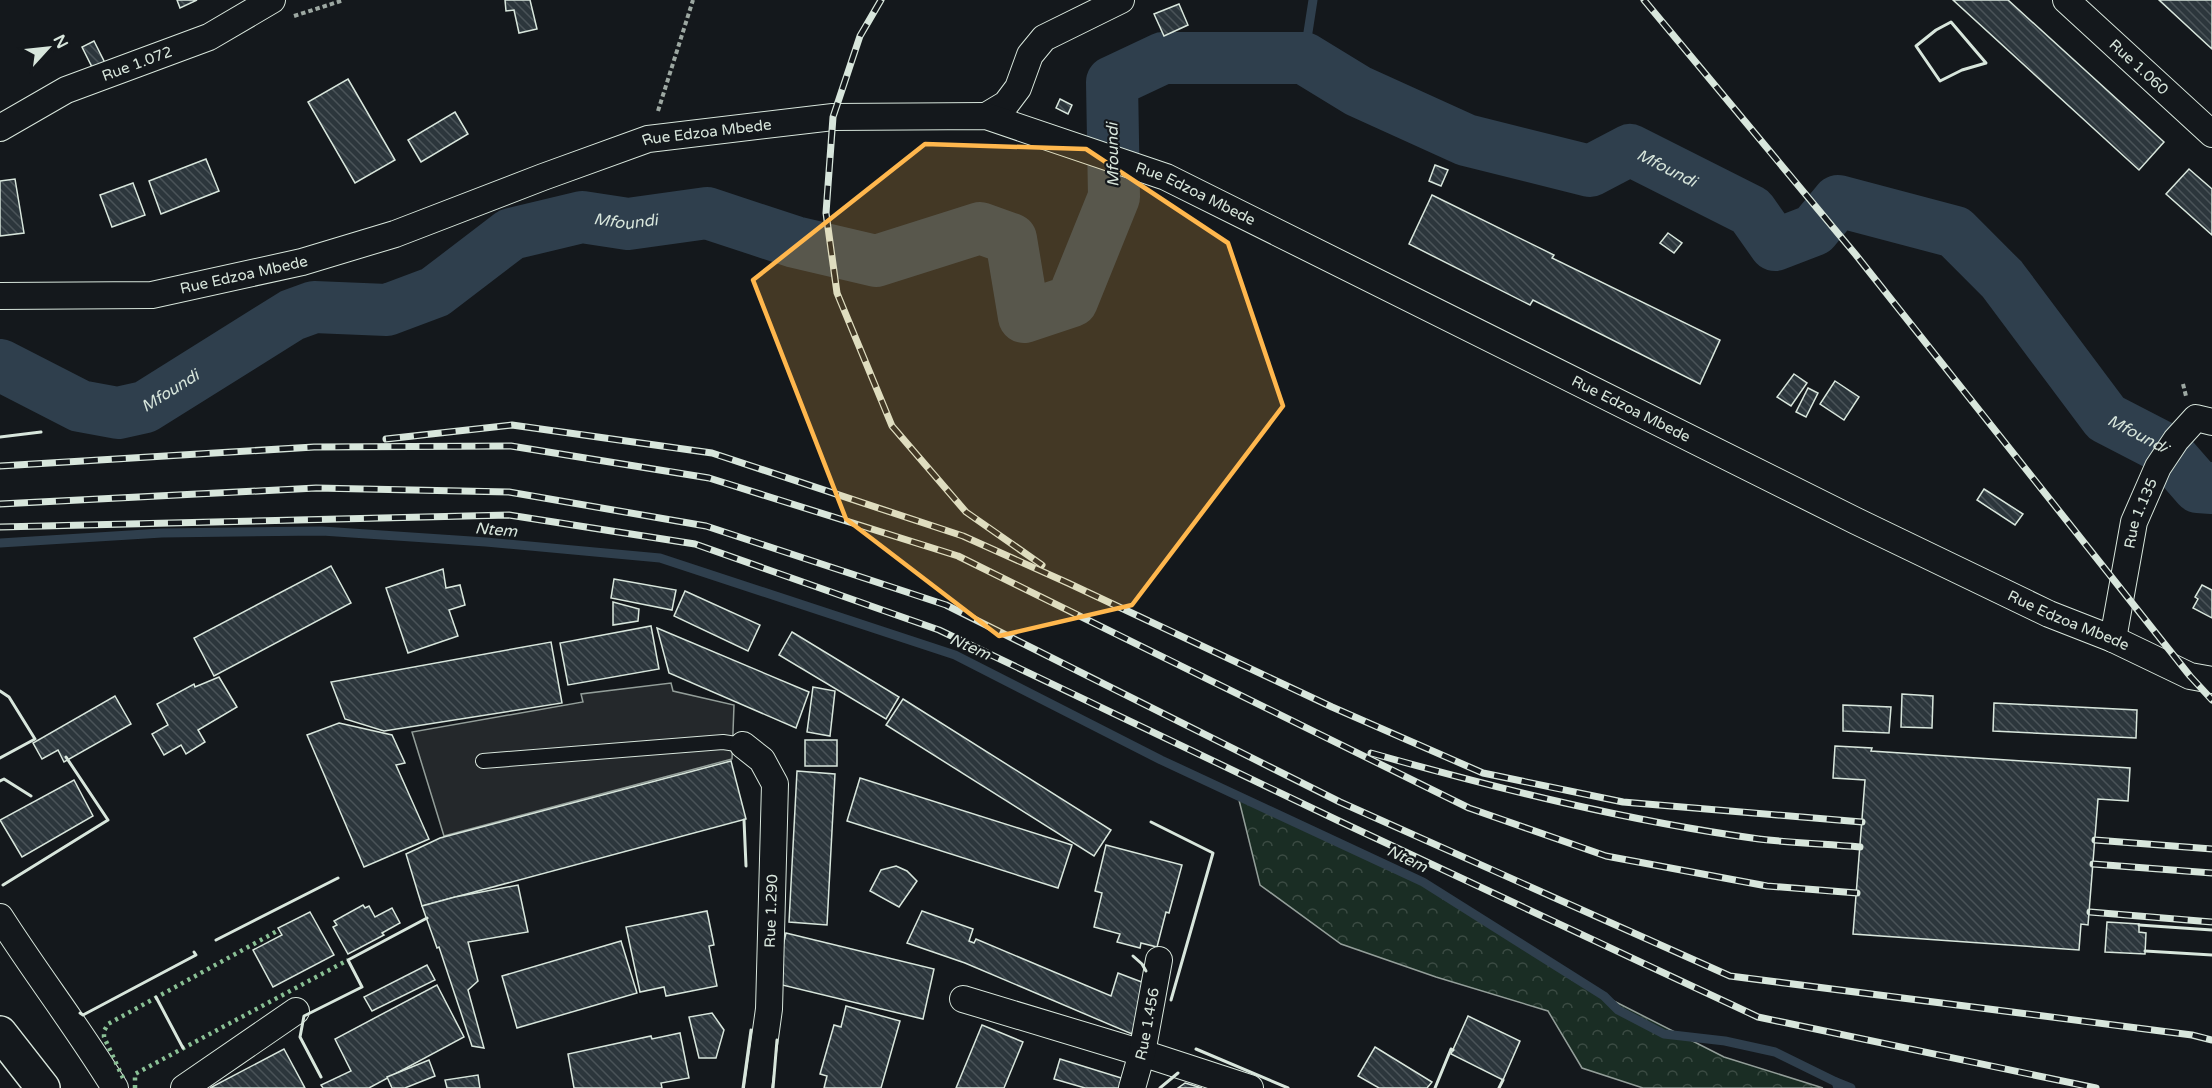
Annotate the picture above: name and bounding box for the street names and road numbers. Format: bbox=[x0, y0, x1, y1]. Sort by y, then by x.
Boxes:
street label: Rue 1.060 bbox=[2106, 35, 2172, 99]
street label: Rue 1.072 bbox=[99, 42, 175, 85]
street label: Rue Edzoa Mbede bbox=[639, 115, 772, 150]
street label: Rue Edzoa Mbede bbox=[1133, 158, 1258, 229]
street label: Rue Edzoa Mbede bbox=[178, 252, 310, 298]
street label: Rue Edzoa Mbede bbox=[1569, 372, 1693, 446]
street label: Rue 1.135 bbox=[2120, 475, 2161, 550]
street label: Rue Edzoa Mbede bbox=[2005, 586, 2132, 654]
street label: Rue 1.290 bbox=[761, 874, 781, 948]
street label: Rue 1.456 bbox=[1131, 986, 1163, 1062]

